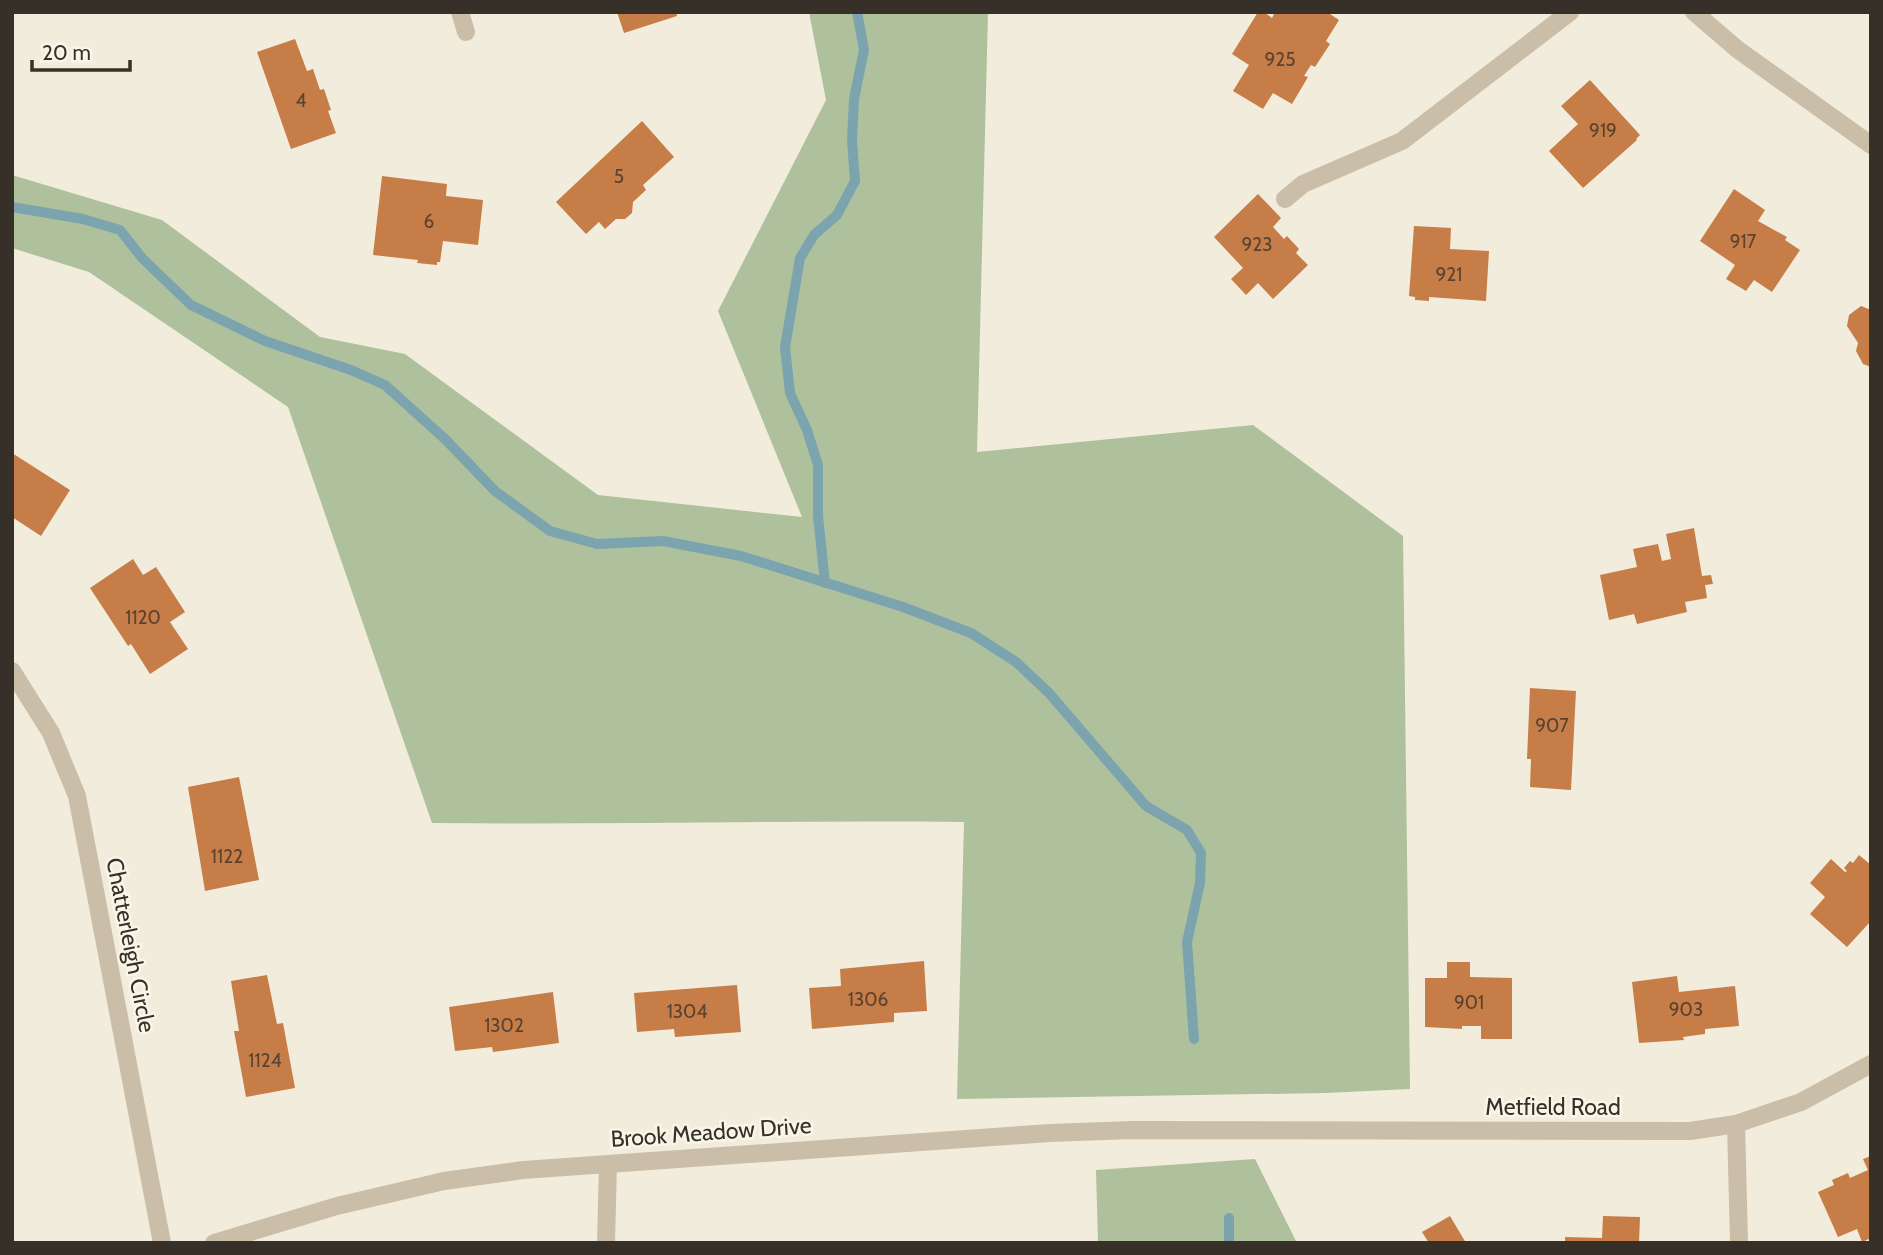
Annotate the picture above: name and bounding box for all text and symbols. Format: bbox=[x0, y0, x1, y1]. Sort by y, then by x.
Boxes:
scale bar bbox=[32, 28, 130, 72]
text: 20 m bbox=[42, 40, 91, 65]
house number: 925 bbox=[1264, 48, 1296, 71]
house number: 4 bbox=[296, 89, 307, 112]
house number: 919 bbox=[1589, 119, 1617, 142]
house number: 5 bbox=[614, 165, 624, 188]
house number: 6 bbox=[424, 210, 434, 233]
house number: 917 bbox=[1730, 230, 1757, 253]
house number: 923 bbox=[1241, 233, 1273, 256]
house number: 921 bbox=[1436, 263, 1462, 286]
house number: 1120 bbox=[125, 606, 161, 629]
house number: 907 bbox=[1535, 714, 1569, 737]
house number: 1122 bbox=[211, 845, 243, 868]
street label: Chatterleigh Circle bbox=[100, 855, 162, 1035]
house number: 1306 bbox=[848, 988, 888, 1011]
house number: 901 bbox=[1454, 991, 1484, 1014]
house number: 903 bbox=[1669, 998, 1703, 1021]
house number: 1304 bbox=[667, 1000, 707, 1023]
house number: 1302 bbox=[484, 1014, 524, 1037]
house number: 1124 bbox=[248, 1049, 282, 1072]
street label: Metfield Road bbox=[1485, 1093, 1621, 1121]
street label: Brook Meadow Drive bbox=[610, 1111, 813, 1153]

